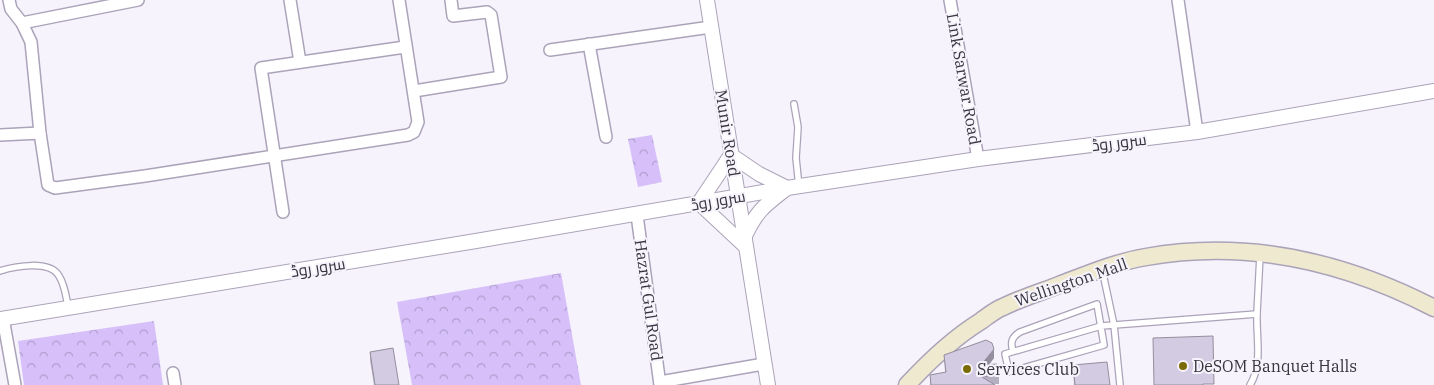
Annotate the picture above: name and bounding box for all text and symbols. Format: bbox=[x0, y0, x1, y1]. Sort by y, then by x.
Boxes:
street label: Link Sarwar Road bbox=[943, 12, 985, 147]
street label: Munir Road bbox=[711, 88, 745, 178]
street label: سرور روڈ bbox=[1090, 129, 1148, 155]
street label: سرور روڈ bbox=[689, 185, 747, 215]
street label: Hazrat Gul Road bbox=[631, 238, 667, 362]
street label: سرور روڈ bbox=[289, 253, 347, 281]
street label: Wellington Mall bbox=[1012, 253, 1130, 311]
place label: DeSOM Banquet Halls bbox=[1193, 356, 1357, 376]
place label: Services Club bbox=[977, 359, 1079, 379]
marker: DeSOM Banquet Halls bbox=[1177, 360, 1189, 372]
marker: Services Club bbox=[961, 363, 973, 375]

